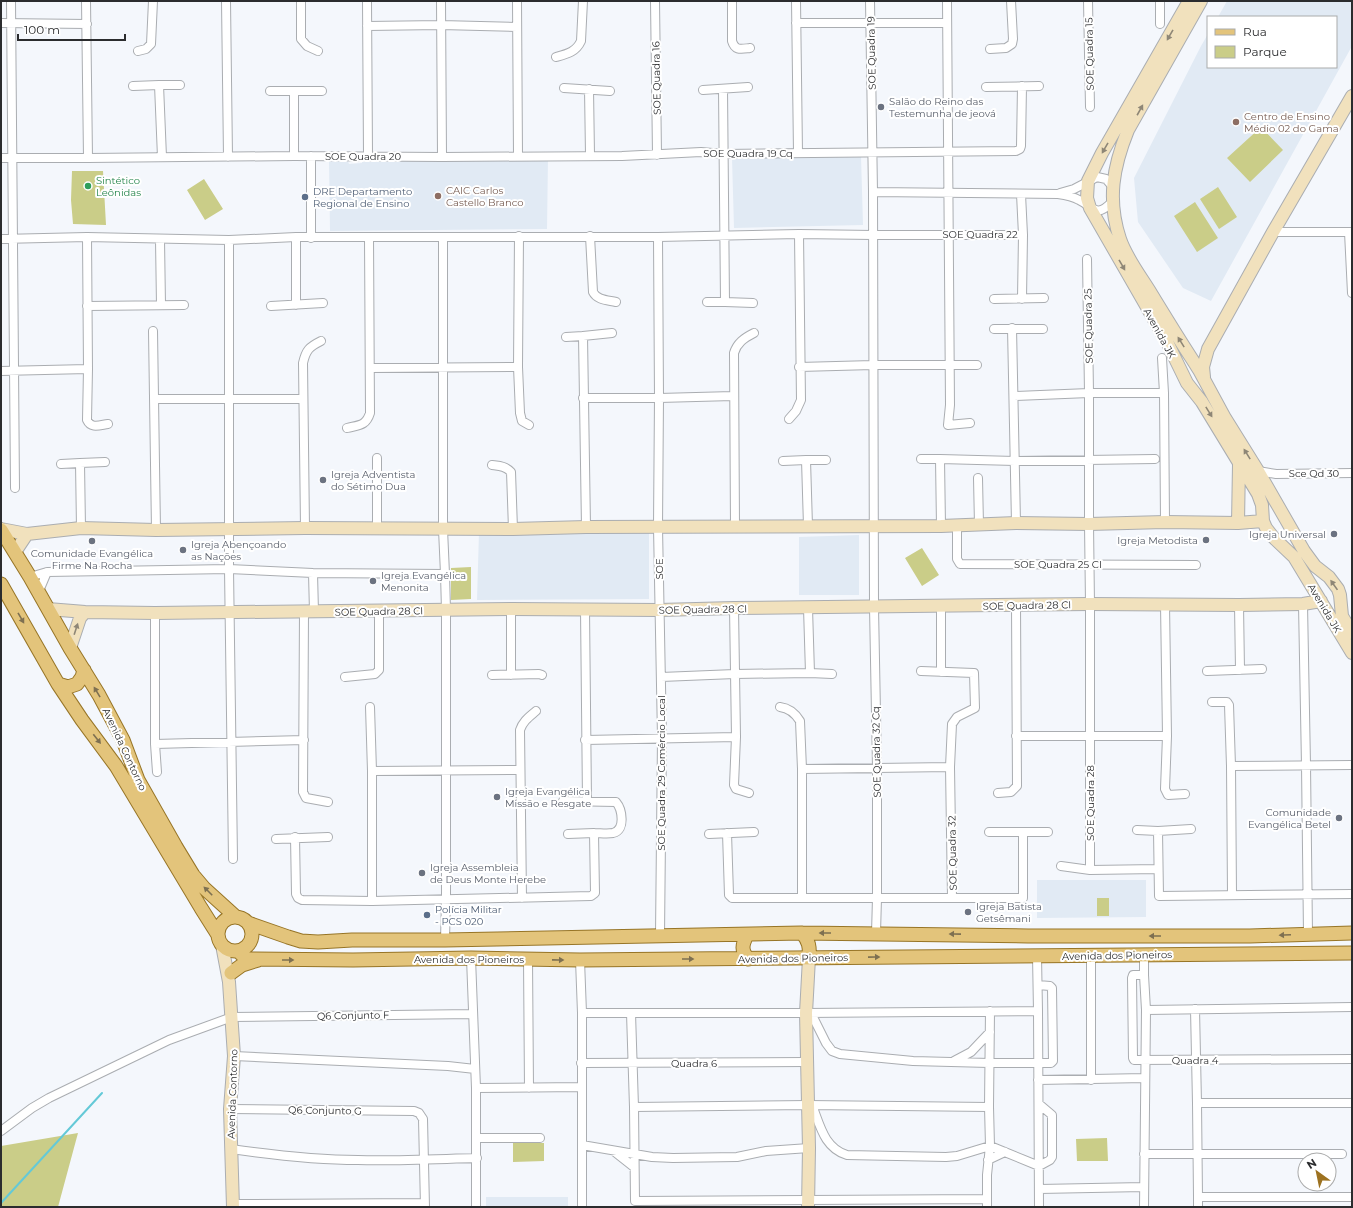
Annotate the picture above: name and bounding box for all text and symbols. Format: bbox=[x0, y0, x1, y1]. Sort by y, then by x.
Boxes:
scale bar bbox=[18, 16, 125, 42]
street label: SOE Quadra 19 bbox=[864, 16, 879, 90]
legend bbox=[1207, 16, 1337, 68]
street label: SOE Quadra 15 bbox=[1082, 17, 1097, 91]
text: 100 m bbox=[24, 22, 60, 37]
text: Rua bbox=[1243, 24, 1267, 39]
one-way arrow bbox=[1167, 29, 1174, 41]
street label: SOE Quadra 16 bbox=[649, 41, 664, 115]
text: Parque bbox=[1243, 44, 1287, 59]
place label: Salão do Reino das Testemunha de jeová bbox=[889, 95, 996, 120]
marker: Salão do Reino das Testemunha de jeová bbox=[876, 102, 886, 112]
one-way arrow bbox=[1137, 104, 1144, 115]
place label: Centro de Ensino Médio 02 do Gama bbox=[1244, 110, 1339, 135]
marker: Centro de Ensino Médio 02 do Gama bbox=[1231, 117, 1241, 127]
one-way arrow bbox=[1102, 142, 1109, 154]
street label: SOE Quadra 19 Cq bbox=[703, 147, 793, 160]
street label: SOE Quadra 20 bbox=[325, 150, 401, 163]
place label: Sintético Leônidas bbox=[96, 174, 141, 199]
marker: Sintético Leônidas bbox=[83, 181, 93, 191]
place label: CAIC Carlos Castello Branco bbox=[446, 184, 524, 209]
place label: DRE Departamento Regional de Ensino bbox=[313, 185, 412, 210]
marker: CAIC Carlos Castello Branco bbox=[433, 191, 443, 201]
marker: DRE Departamento Regional de Ensino bbox=[300, 192, 310, 202]
street label: SOE Quadra 22 bbox=[942, 228, 1018, 241]
one-way arrow bbox=[1118, 259, 1125, 271]
street label: SOE Quadra 25 bbox=[1081, 288, 1096, 364]
street label: Avenida JK bbox=[1141, 306, 1179, 361]
one-way arrow bbox=[1177, 337, 1185, 347]
one-way arrow bbox=[1205, 407, 1213, 417]
one-way arrow bbox=[1244, 448, 1251, 460]
street label: Sce Qd 30 bbox=[1289, 467, 1340, 480]
place label: Igreja Adventista do Sétimo Dua bbox=[331, 468, 415, 493]
marker: Igreja Adventista do Sétimo Dua bbox=[318, 475, 328, 485]
place label: Igreja Universal bbox=[1249, 528, 1326, 541]
marker: Igreja Universal bbox=[1329, 529, 1339, 539]
place label: Igreja Metodista bbox=[1117, 534, 1198, 547]
marker: Igreja Metodista bbox=[1201, 535, 1211, 545]
marker: Comunidade Evangélica Firme Na Rocha bbox=[87, 536, 97, 546]
place label: Igreja Abençoando as Nações bbox=[191, 538, 286, 563]
marker: Igreja Abençoando as Nações bbox=[178, 545, 188, 555]
place label: Comunidade Evangélica Firme Na Rocha bbox=[31, 547, 153, 572]
street label: SOE bbox=[653, 558, 666, 580]
street label: SOE Quadra 25 CI bbox=[1014, 558, 1102, 571]
place label: Igreja Evangélica Menonita bbox=[381, 569, 466, 594]
marker: Igreja Evangélica Menonita bbox=[368, 576, 378, 586]
one-way arrow bbox=[1330, 579, 1338, 590]
street label: Avenida JK bbox=[1305, 581, 1345, 636]
street label: SOE Quadra 28 CI bbox=[983, 598, 1071, 613]
street label: SOE Quadra 28 CI bbox=[659, 602, 747, 617]
street label: SOE Quadra 28 CI bbox=[335, 604, 423, 619]
one-way arrow bbox=[17, 612, 24, 624]
one-way arrow bbox=[74, 623, 80, 635]
one-way arrow bbox=[94, 686, 101, 698]
street label: SOE Quadra 29 Comércio Local bbox=[655, 695, 668, 851]
street label: Avenida Contorno bbox=[100, 706, 149, 793]
street label: SOE Quadra 32 Cq bbox=[869, 706, 884, 798]
one-way arrow bbox=[93, 734, 101, 745]
street label: SOE Quadra 28 bbox=[1084, 765, 1097, 841]
place label: Igreja Evangélica Missão e Resgate bbox=[505, 785, 591, 810]
marker: Igreja Evangélica Missão e Resgate bbox=[492, 792, 502, 802]
place label: Comunidade Evangélica Betel bbox=[1248, 806, 1331, 831]
marker: Comunidade Evangélica Betel bbox=[1334, 813, 1344, 823]
street label: SOE Quadra 32 bbox=[945, 815, 960, 891]
place label: Igreja Assembleia de Deus Monte Herebe bbox=[430, 861, 546, 886]
marker: Igreja Assembleia de Deus Monte Herebe bbox=[417, 868, 427, 878]
one-way arrow bbox=[203, 886, 212, 896]
place label: Igreja Batista Getsêmani bbox=[976, 900, 1042, 925]
place label: Polícia Militar - PCS 020 bbox=[435, 903, 502, 928]
marker: Igreja Batista Getsêmani bbox=[963, 907, 973, 917]
marker: Polícia Militar - PCS 020 bbox=[422, 910, 432, 920]
one-way arrow bbox=[818, 930, 831, 936]
one-way arrow bbox=[949, 931, 961, 938]
one-way arrow bbox=[1278, 932, 1291, 938]
one-way arrow bbox=[1148, 933, 1161, 939]
street label: Avenida dos Pioneiros bbox=[1062, 948, 1172, 963]
street label: Avenida dos Pioneiros bbox=[738, 951, 848, 966]
street label: Avenida dos Pioneiros bbox=[414, 953, 524, 966]
one-way arrow bbox=[868, 954, 881, 960]
one-way arrow bbox=[552, 956, 564, 963]
one-way arrow bbox=[682, 956, 695, 962]
one-way arrow bbox=[282, 957, 295, 963]
street label: Q6 Conjunto F bbox=[317, 1008, 389, 1023]
street label: Avenida Contorno bbox=[224, 1049, 241, 1139]
street label: Quadra 4 bbox=[1172, 1054, 1219, 1067]
street label: Quadra 6 bbox=[671, 1057, 717, 1070]
street label: Q6 Conjunto G bbox=[288, 1103, 362, 1118]
north arrow bbox=[1297, 1152, 1337, 1192]
text: N bbox=[1304, 1155, 1319, 1172]

